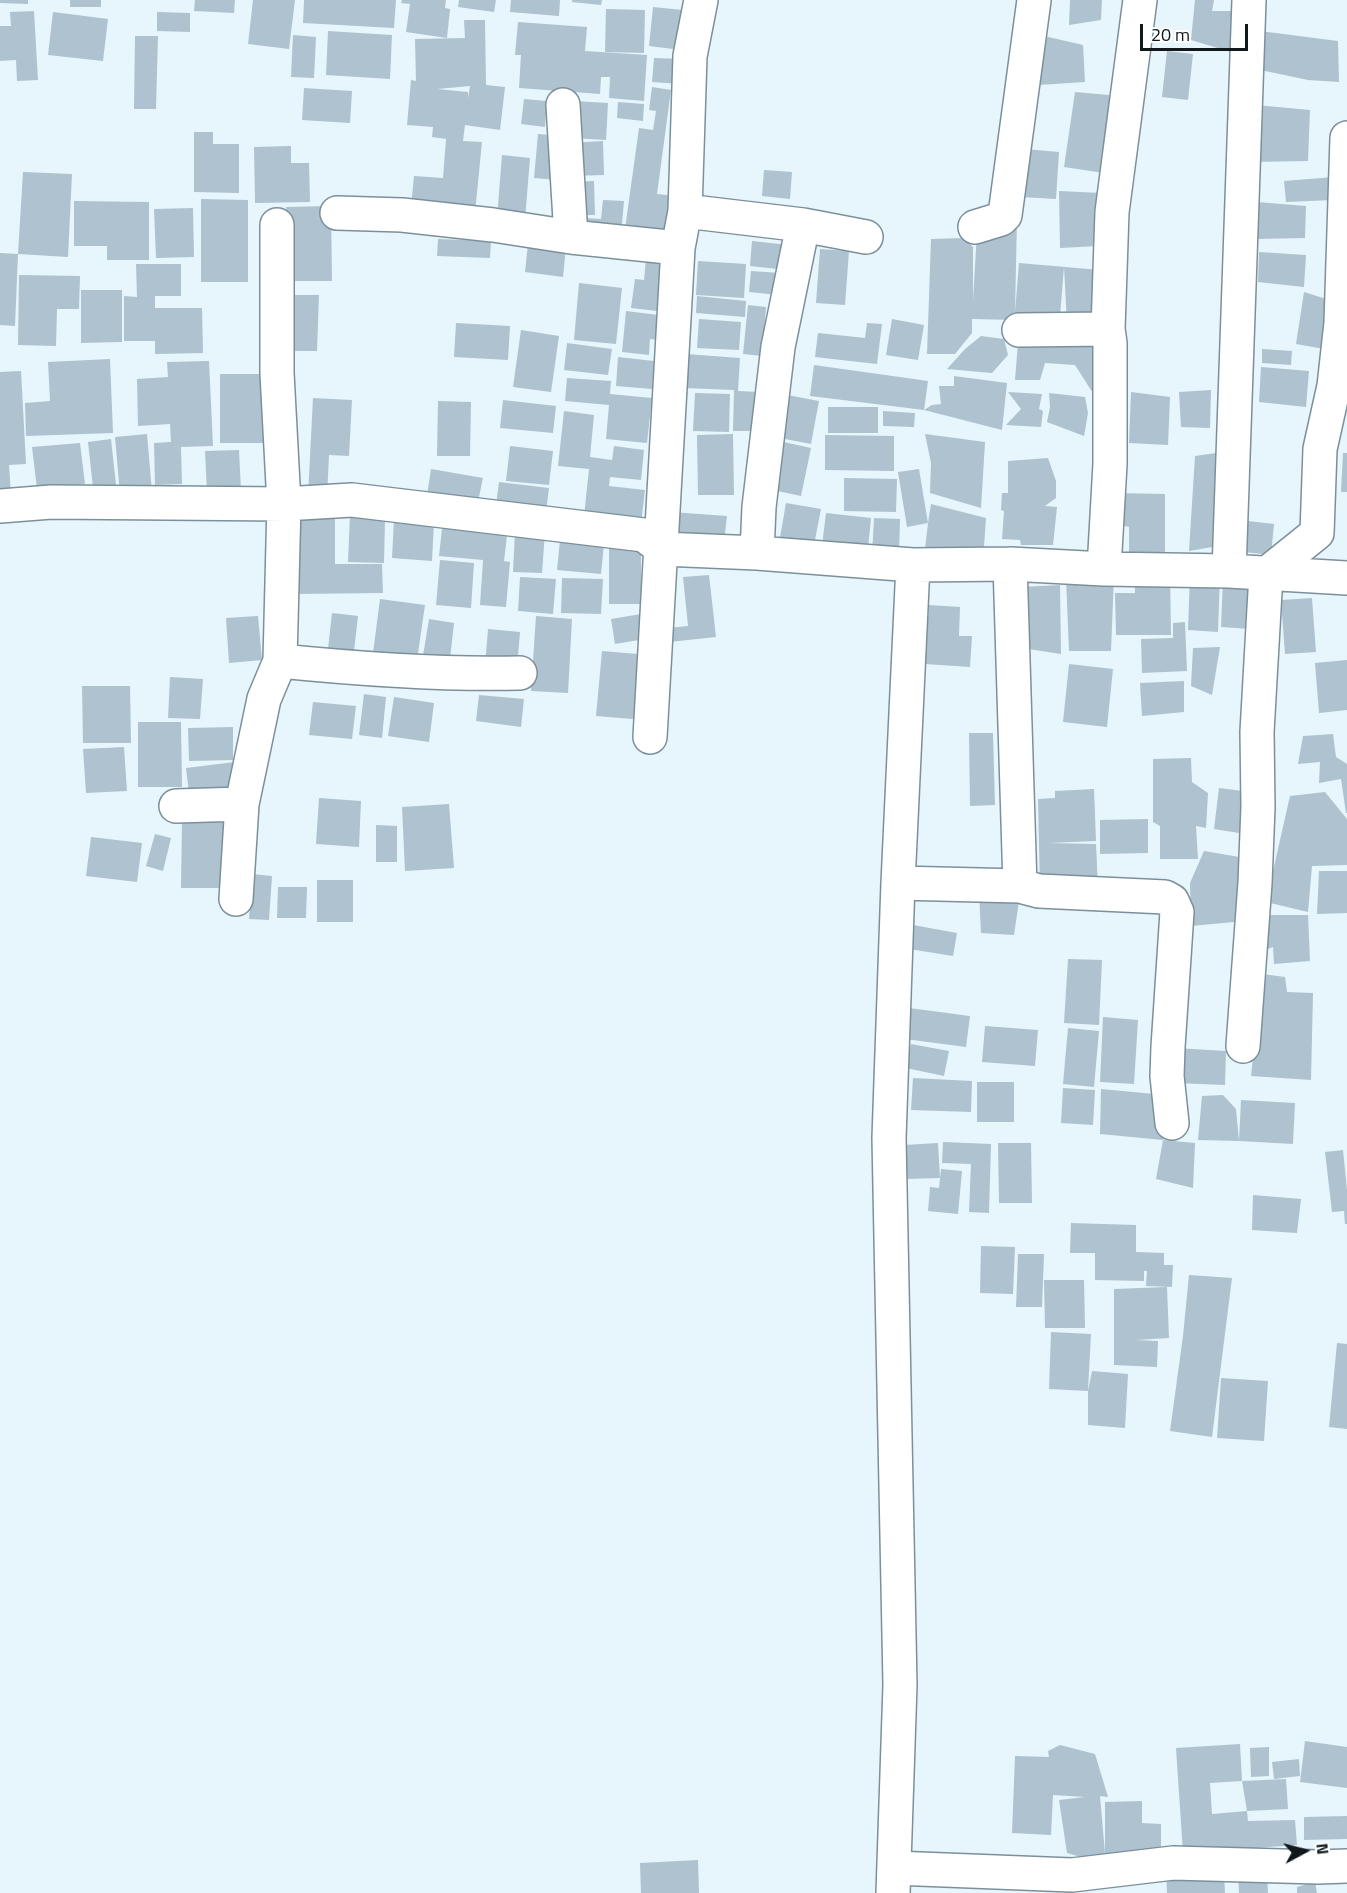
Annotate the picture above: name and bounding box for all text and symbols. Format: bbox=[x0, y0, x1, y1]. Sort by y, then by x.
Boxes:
scale bar bbox=[1143, 12, 1251, 50]
text: 20 m bbox=[1151, 21, 1190, 48]
north arrow bbox=[1275, 1821, 1335, 1881]
text: N bbox=[1310, 1842, 1335, 1856]

